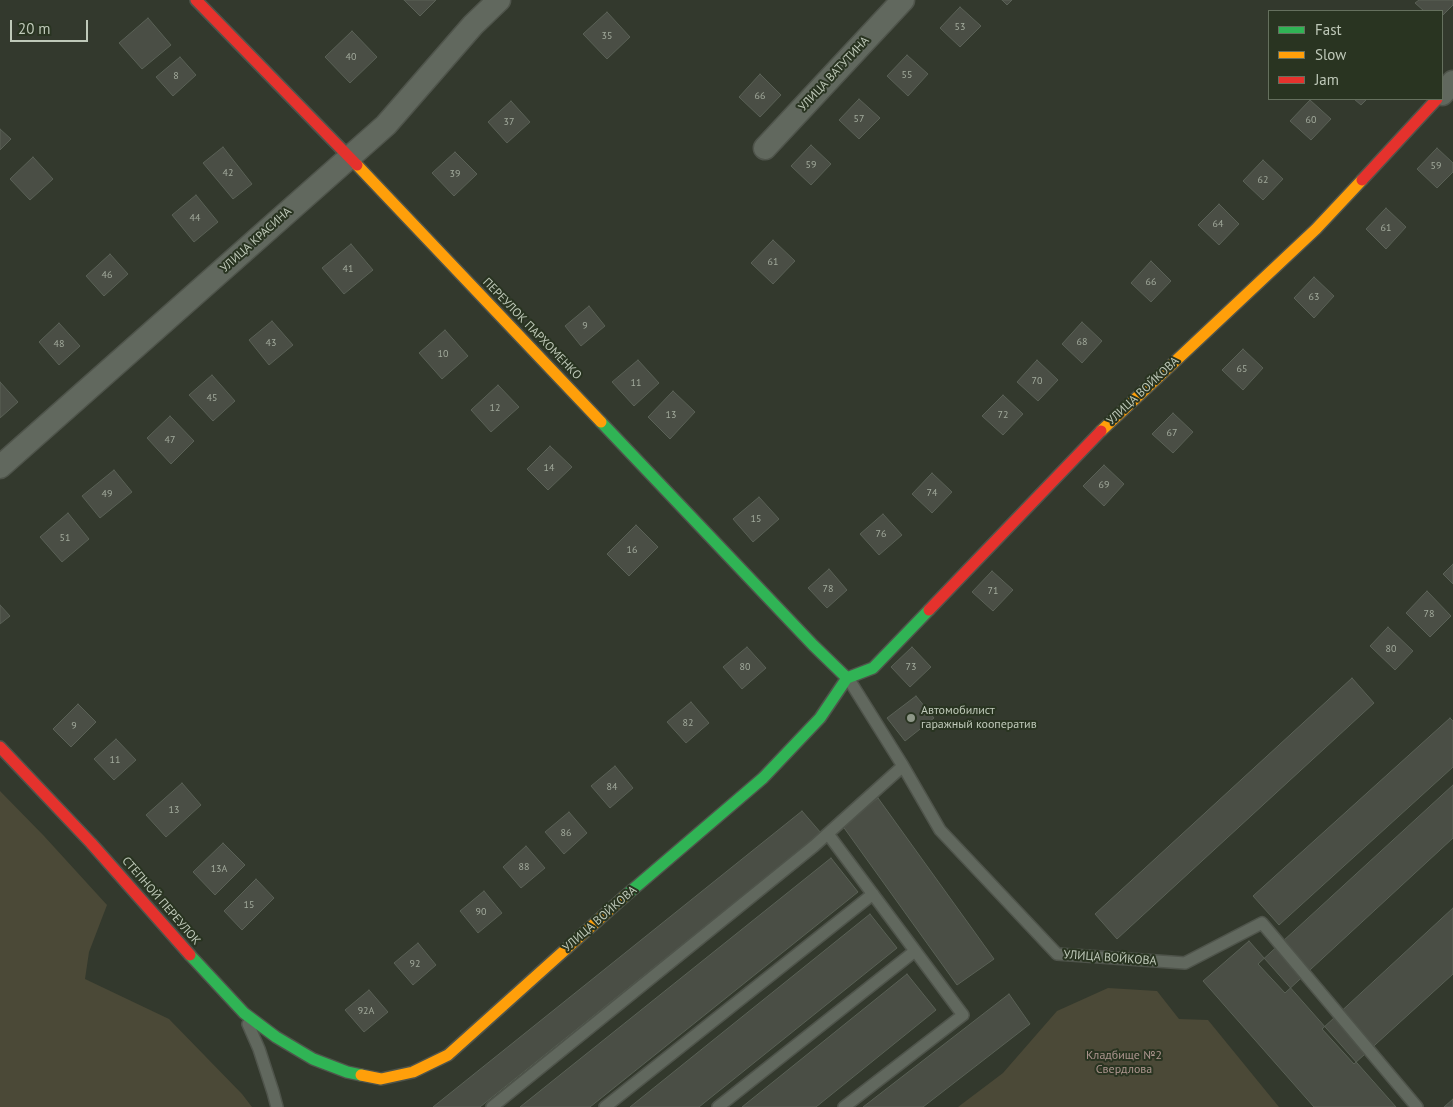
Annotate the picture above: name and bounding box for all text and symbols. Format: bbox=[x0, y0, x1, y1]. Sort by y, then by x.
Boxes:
scale bar bbox=[12, 10, 90, 42]
legend bbox=[1268, 10, 1443, 100]
text: 20 m bbox=[18, 19, 51, 38]
text: Fast bbox=[1315, 20, 1342, 39]
house number: 53 bbox=[955, 21, 965, 33]
house number: 35 bbox=[602, 30, 612, 42]
street label: УЛИЦА ВАТУТИНА bbox=[796, 34, 872, 114]
text: Slow bbox=[1315, 45, 1346, 64]
house number: 40 bbox=[346, 51, 356, 63]
house number: 55 bbox=[902, 69, 912, 81]
house number: 8 bbox=[173, 70, 179, 82]
text: Jam bbox=[1315, 70, 1339, 89]
house number: 66 bbox=[755, 90, 765, 102]
house number: 57 bbox=[854, 113, 864, 125]
house number: 60 bbox=[1306, 114, 1316, 126]
house number: 37 bbox=[504, 116, 514, 128]
house number: 59 bbox=[806, 159, 816, 171]
house number: 59 bbox=[1431, 160, 1441, 172]
house number: 42 bbox=[223, 167, 233, 179]
house number: 39 bbox=[450, 168, 460, 180]
house number: 62 bbox=[1258, 174, 1268, 186]
street label: УЛИЦА КРАСИНА bbox=[218, 204, 294, 276]
house number: 44 bbox=[190, 212, 200, 224]
house number: 64 bbox=[1213, 218, 1223, 230]
house number: 61 bbox=[1381, 222, 1391, 234]
house number: 61 bbox=[768, 256, 778, 268]
house number: 41 bbox=[343, 263, 353, 275]
house number: 46 bbox=[102, 269, 112, 281]
street label: ПЕРЕУЛОК ПАРХОМЕНКО bbox=[480, 275, 584, 383]
house number: 66 bbox=[1146, 276, 1156, 288]
house number: 63 bbox=[1309, 291, 1319, 303]
house number: 9 bbox=[582, 320, 588, 332]
house number: 68 bbox=[1077, 336, 1087, 348]
house number: 43 bbox=[266, 337, 276, 349]
house number: 48 bbox=[54, 338, 64, 350]
house number: 10 bbox=[438, 348, 448, 360]
street label: УЛИЦА ВОЙКОВА bbox=[1104, 354, 1182, 428]
house number: 65 bbox=[1237, 363, 1247, 375]
house number: 70 bbox=[1032, 375, 1042, 387]
house number: 11 bbox=[631, 377, 641, 389]
house number: 45 bbox=[207, 392, 217, 404]
house number: 12 bbox=[490, 402, 500, 414]
house number: 13 bbox=[666, 409, 676, 421]
house number: 72 bbox=[998, 409, 1008, 421]
house number: 67 bbox=[1167, 427, 1177, 439]
house number: 47 bbox=[165, 434, 175, 446]
house number: 14 bbox=[544, 462, 554, 474]
house number: 69 bbox=[1099, 479, 1109, 491]
house number: 74 bbox=[927, 487, 937, 499]
house number: 49 bbox=[102, 488, 112, 500]
house number: 15 bbox=[751, 513, 761, 525]
house number: 76 bbox=[876, 528, 886, 540]
house number: 51 bbox=[60, 532, 70, 544]
house number: 16 bbox=[627, 544, 637, 556]
house number: 78 bbox=[823, 583, 833, 595]
house number: 71 bbox=[988, 585, 998, 597]
house number: 78 bbox=[1424, 608, 1434, 620]
house number: 80 bbox=[1386, 643, 1396, 655]
house number: 80 bbox=[740, 661, 750, 673]
house number: 73 bbox=[906, 661, 916, 673]
place label: Автомобилист гаражный кооператив bbox=[921, 704, 1037, 732]
marker: Автомобилист гаражный кооператив bbox=[905, 712, 917, 724]
house number: 82 bbox=[683, 717, 693, 729]
house number: 9 bbox=[71, 720, 77, 732]
house number: 11 bbox=[110, 754, 120, 766]
house number: 84 bbox=[607, 781, 617, 793]
house number: 13 bbox=[169, 804, 179, 816]
house number: 86 bbox=[561, 827, 571, 839]
street label: СТЕПНОЙ ПЕРЕУЛОК bbox=[119, 854, 203, 948]
house number: 88 bbox=[519, 861, 529, 873]
house number: 13А bbox=[211, 863, 227, 875]
street label: УЛИЦА ВОЙКОВА bbox=[560, 883, 640, 955]
house number: 15 bbox=[244, 899, 254, 911]
house number: 90 bbox=[476, 906, 486, 918]
street label: УЛИЦА ВОЙКОВА bbox=[1063, 948, 1157, 968]
house number: 92 bbox=[410, 958, 420, 970]
house number: 92А bbox=[358, 1005, 374, 1017]
park label: Кладбище №2 Свердлова bbox=[1086, 1049, 1162, 1077]

